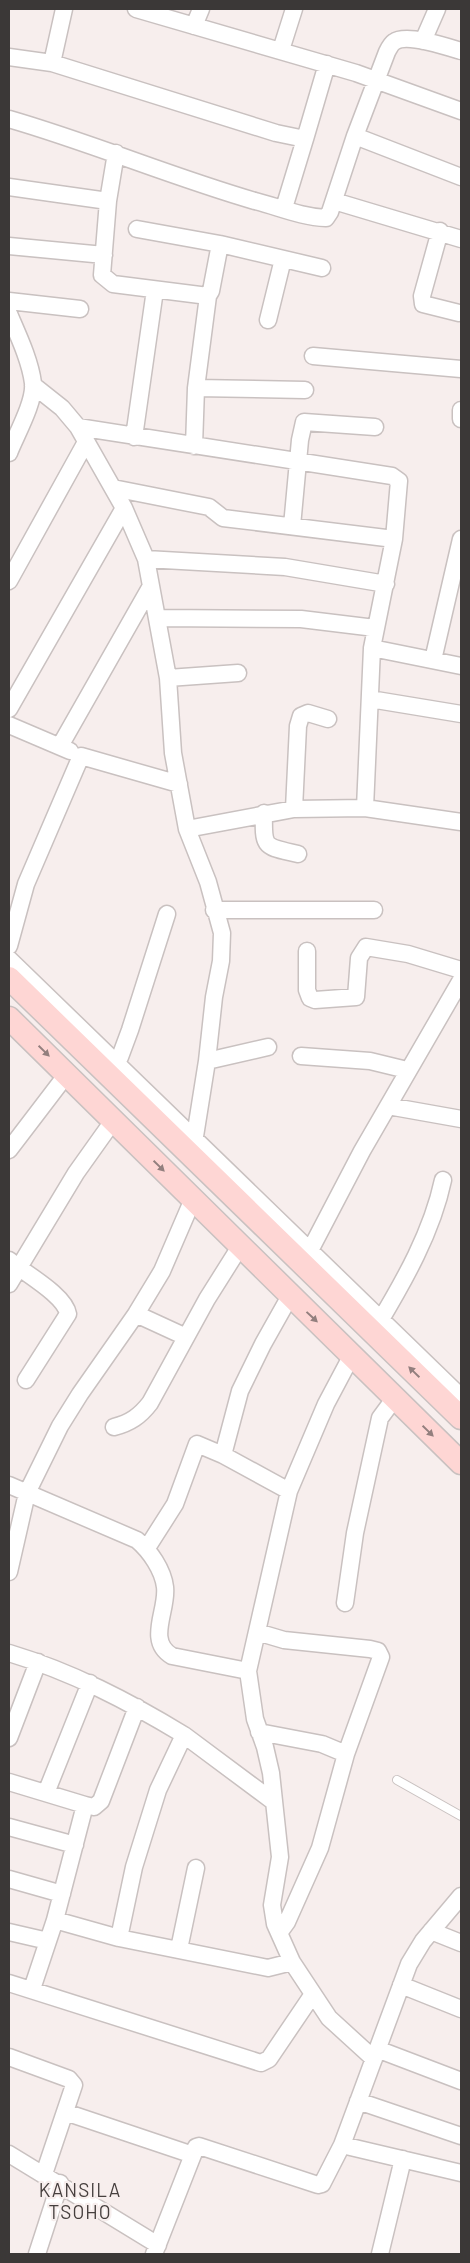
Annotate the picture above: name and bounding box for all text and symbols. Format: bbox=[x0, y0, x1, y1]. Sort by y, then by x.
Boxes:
one-way arrow bbox=[38, 1045, 50, 1057]
one-way arrow bbox=[153, 1160, 165, 1172]
one-way arrow bbox=[306, 1311, 318, 1323]
one-way arrow bbox=[408, 1366, 420, 1378]
one-way arrow bbox=[421, 1425, 433, 1437]
district label: KANSILA TSOHO bbox=[39, 2178, 121, 2223]

